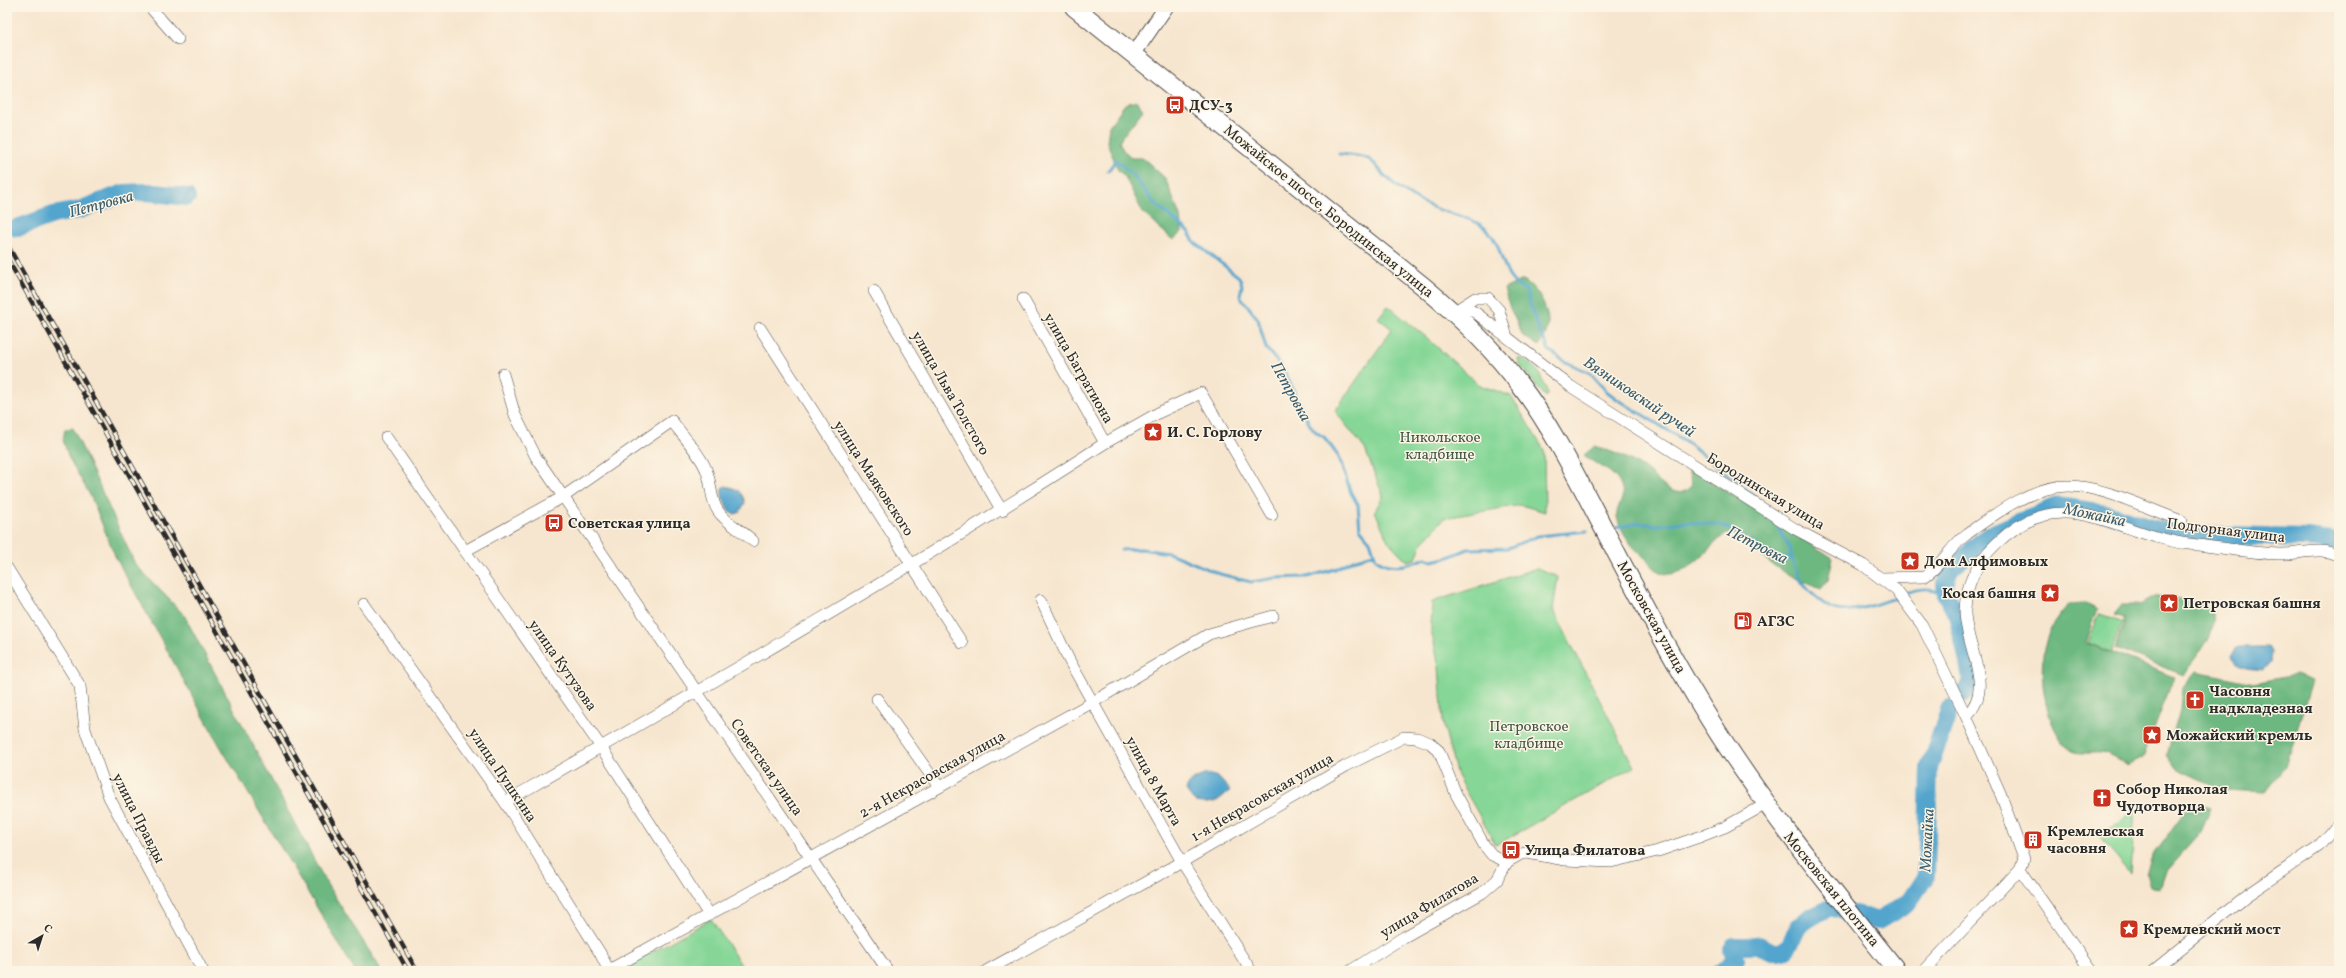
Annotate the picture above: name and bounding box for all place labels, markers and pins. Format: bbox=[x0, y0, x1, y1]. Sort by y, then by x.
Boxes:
bus stop icon: ДСУ-3 bbox=[1164, 94, 1186, 116]
place label: ДСУ-3 bbox=[1189, 96, 1233, 117]
place icon: И. С. Горлову bbox=[1142, 421, 1164, 443]
place label: И. С. Горлову bbox=[1167, 423, 1263, 444]
bus stop icon: Советская улица bbox=[543, 512, 565, 534]
place label: Советская улица bbox=[568, 514, 691, 535]
place icon: Дом Алфимовых bbox=[1899, 550, 1921, 572]
place label: Дом Алфимовых bbox=[1924, 552, 2049, 573]
place icon: Косая башня bbox=[2039, 582, 2061, 604]
place label: Косая башня bbox=[1942, 584, 2036, 605]
place icon: Петровская башня bbox=[2158, 592, 2180, 614]
place label: Петровская башня bbox=[2183, 594, 2321, 615]
fuel station icon: АГЗС bbox=[1732, 610, 1754, 632]
place label: АГЗС bbox=[1757, 612, 1795, 633]
place label: Часовня надкладезная bbox=[2209, 682, 2313, 720]
church icon: Часовня надкладезная bbox=[2184, 689, 2206, 711]
place icon: Можайский кремль bbox=[2141, 724, 2163, 746]
place label: Можайский кремль bbox=[2166, 726, 2313, 747]
place label: Собор Николая Чудотворца bbox=[2116, 780, 2228, 818]
church icon: Собор Николая Чудотворца bbox=[2091, 787, 2113, 809]
place label: Кремлевская часовня bbox=[2047, 822, 2145, 860]
building icon: Кремлевская часовня bbox=[2022, 829, 2044, 851]
bus stop icon: Улица Филатова bbox=[1500, 839, 1522, 861]
place label: Улица Филатова bbox=[1525, 841, 1645, 862]
place icon: Кремлевский мост bbox=[2118, 918, 2140, 940]
place label: Кремлевский мост bbox=[2143, 920, 2281, 941]

